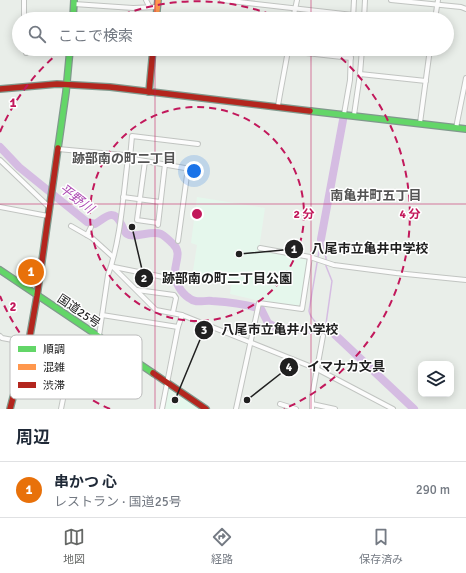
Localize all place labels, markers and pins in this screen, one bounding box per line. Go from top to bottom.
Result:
centre of rings [190,207,204,221]
callout: 八尾市立亀井中学校 [284,236,437,261]
pin: 1 [18,257,44,287]
callout: 跡部南の町二丁目公園 [134,266,300,291]
callout: 八尾市立亀井小学校 [194,317,347,342]
callout: イマナカ文具 [279,354,393,379]

